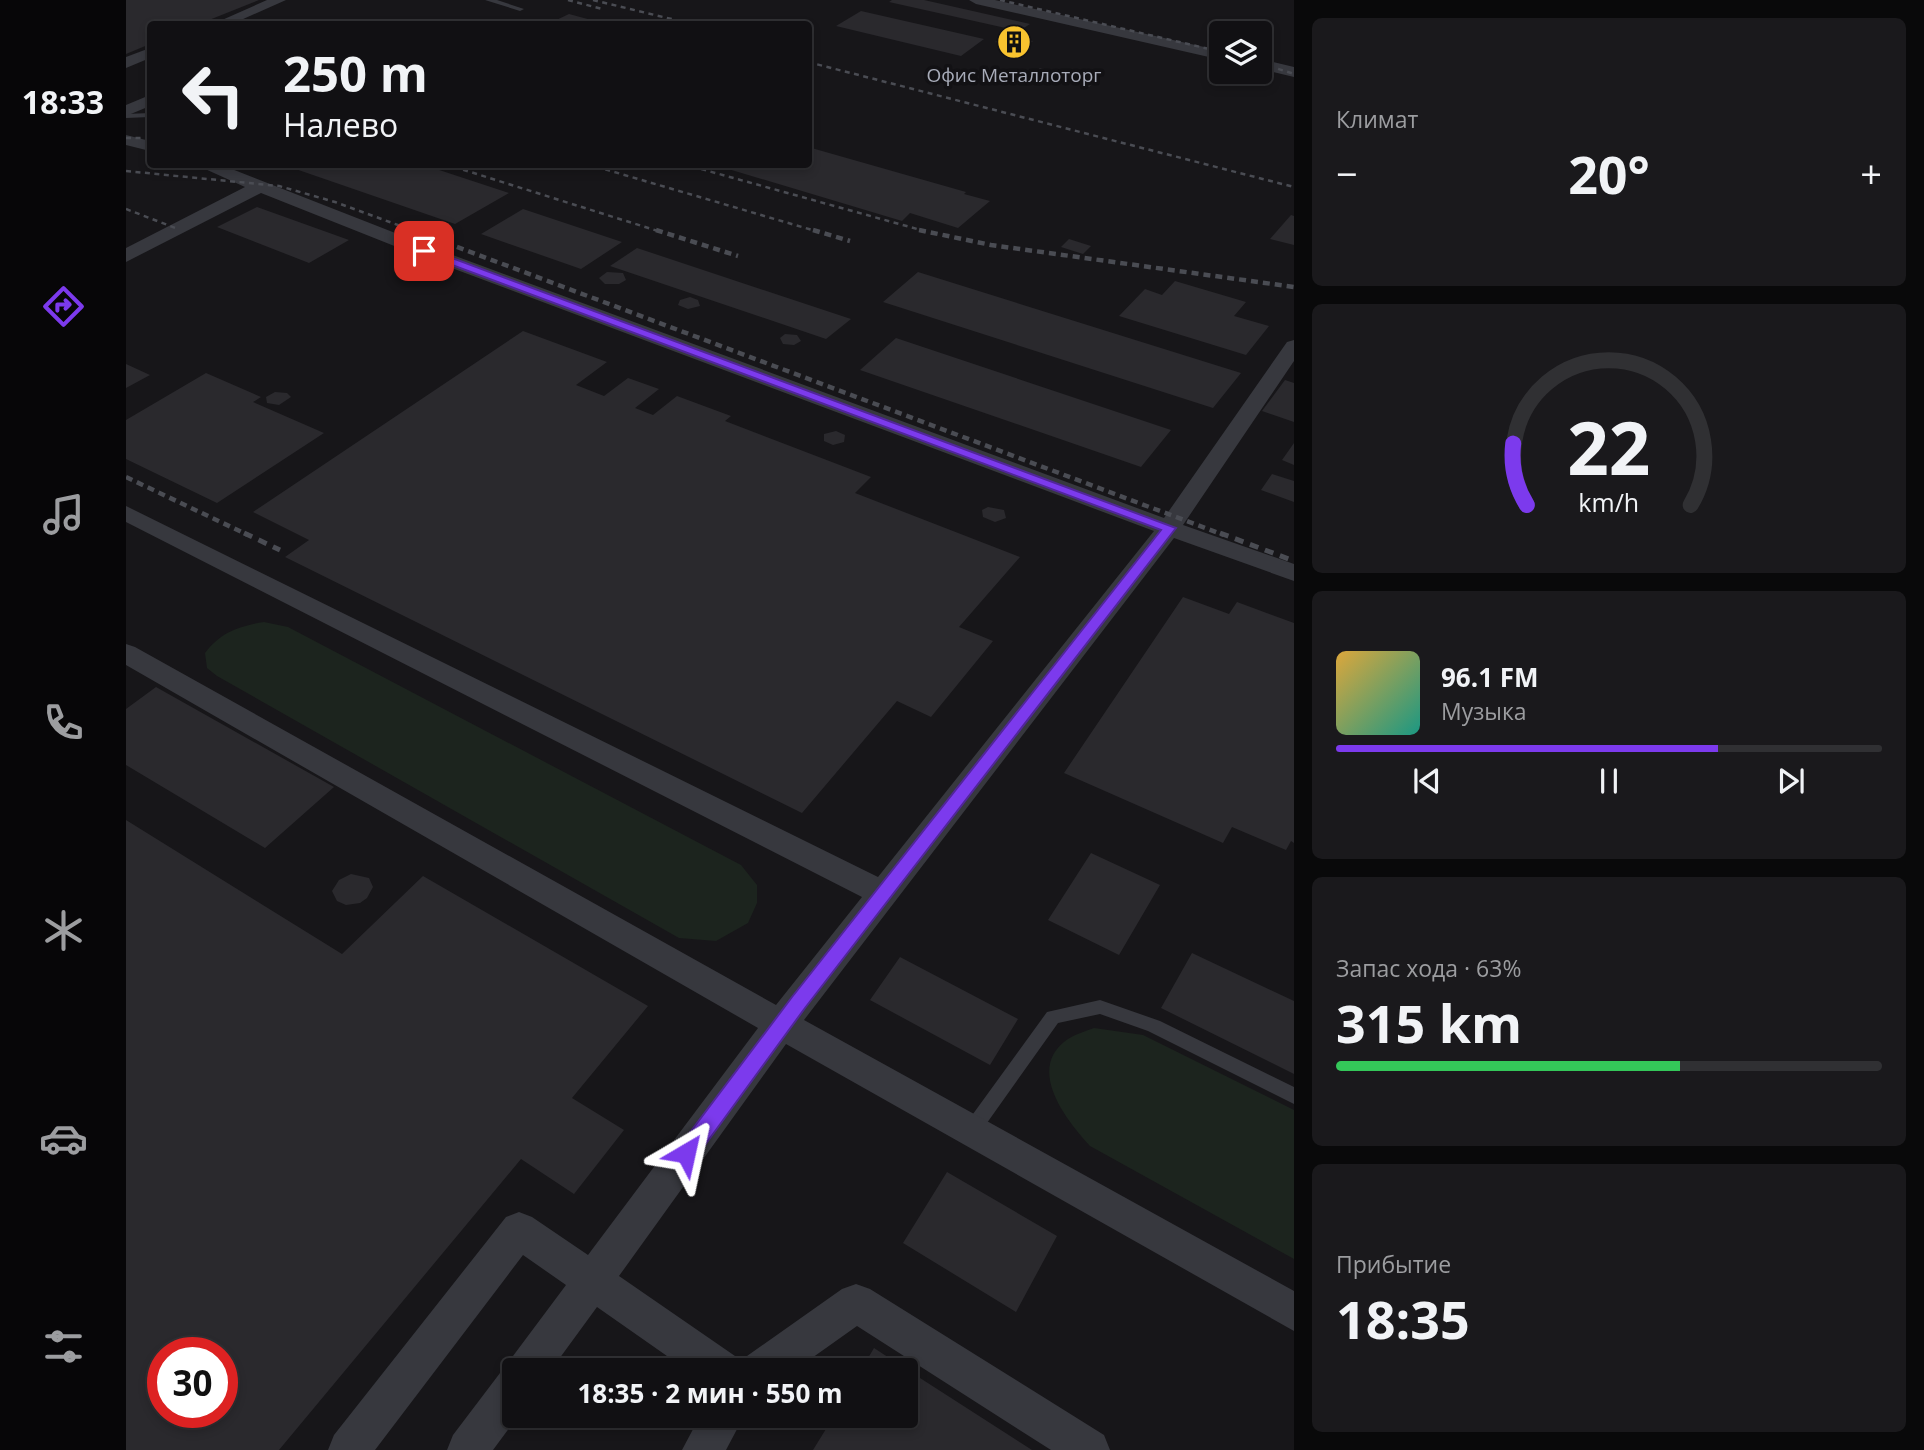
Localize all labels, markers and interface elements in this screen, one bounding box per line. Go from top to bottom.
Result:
map controls [1209,21,1272,84]
button: layers [1209,21,1272,84]
building icon: Офис Металлоторг [995,23,1033,61]
text: 250 m [283,40,428,106]
icon: left [168,49,259,140]
place label: Офис Металлоторг [926,62,1102,88]
text: 18:33 [22,80,104,123]
text: Налево [283,103,398,146]
text: Климат [1336,103,1418,135]
text: 20° [1568,138,1650,209]
text: − [1336,147,1358,199]
text: + [1860,147,1882,199]
pin [394,221,454,281]
icon: arrive [405,232,443,270]
icon: directions [39,282,88,331]
text: 22 [1567,397,1651,496]
text: km/h [1579,484,1639,518]
icon: music [39,490,88,539]
text: 96.1 FM [1441,659,1539,695]
text: Музыка [1441,695,1527,727]
icon: phone [39,698,88,747]
icon: previous [1408,762,1446,800]
icon: pause [1590,762,1628,800]
icon: next [1772,762,1810,800]
icon: climate [39,906,88,955]
text: Запас хода · 63% [1336,952,1521,984]
text: 315 km [1336,987,1522,1058]
icon: car [39,1114,88,1163]
position arrow [649,1116,723,1190]
text: Прибытие [1336,1248,1451,1280]
text: 18:35 [1336,1283,1470,1354]
icon: filters [39,1322,88,1371]
speed limit sign: 30 [147,1337,238,1428]
text: 18:35 · 2 мин · 550 m [577,1375,843,1411]

